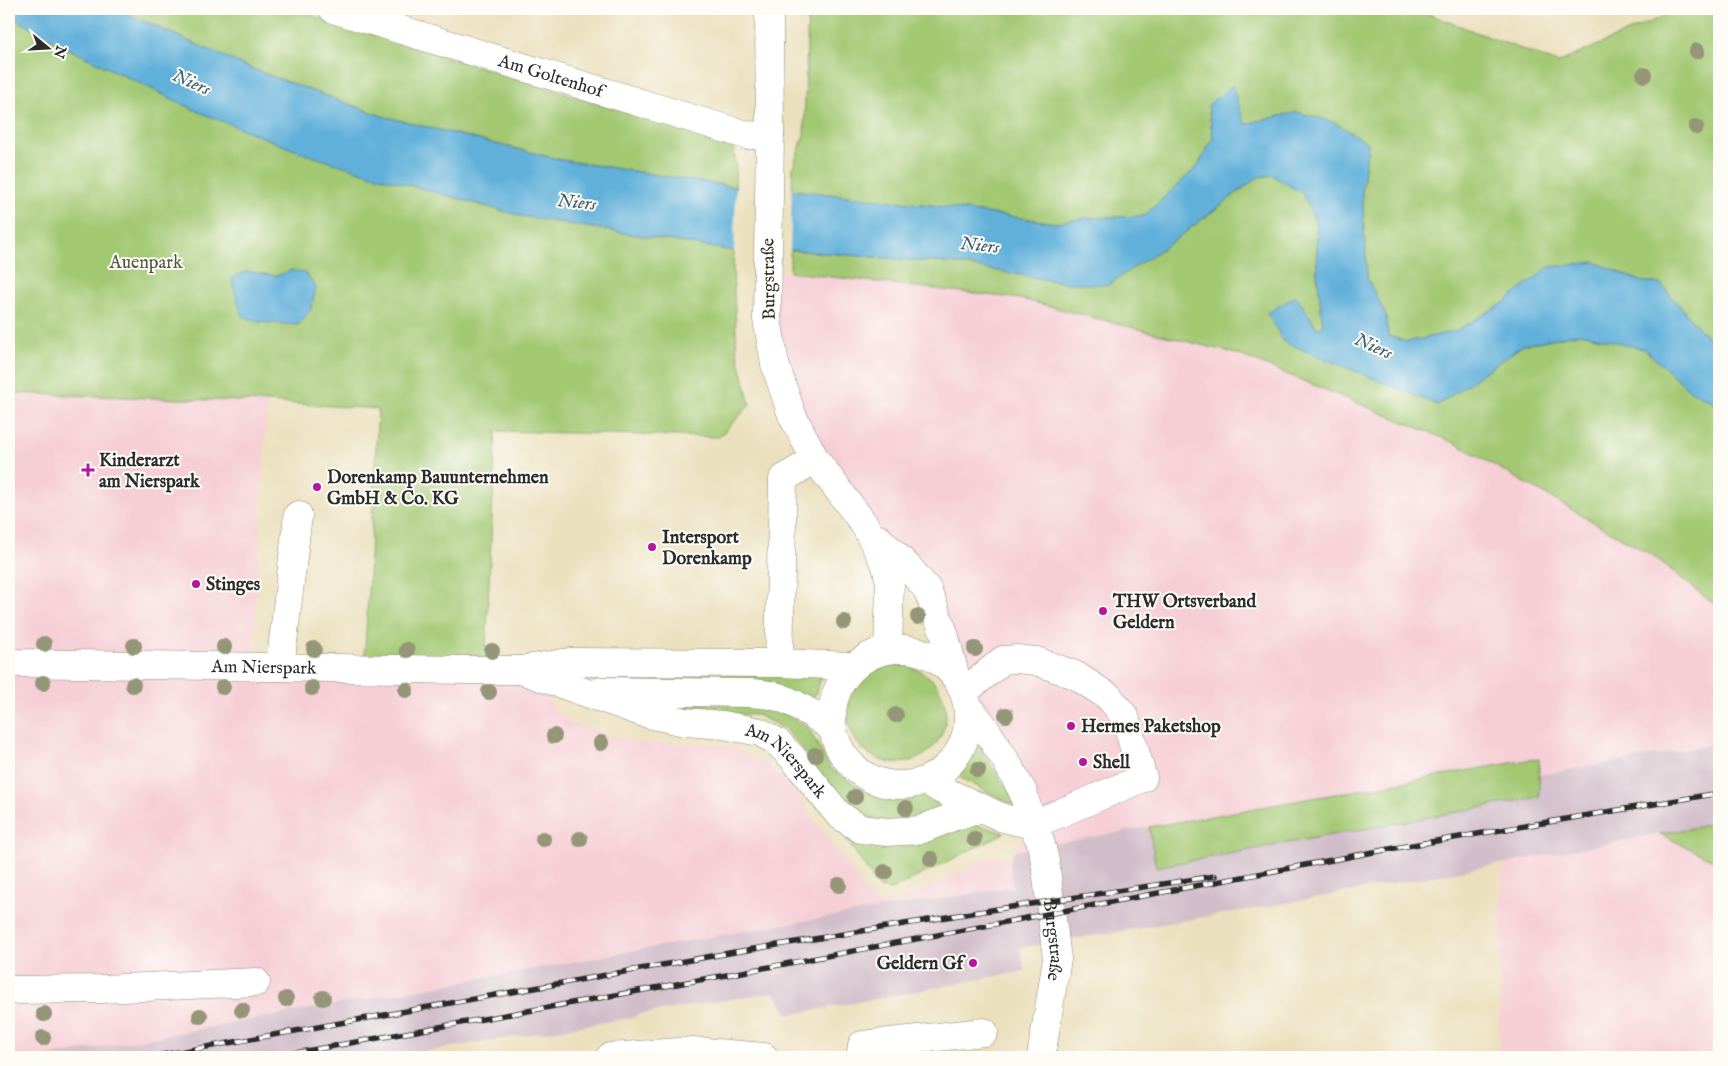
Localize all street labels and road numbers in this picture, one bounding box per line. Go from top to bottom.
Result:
street label: Am Goltenhof [494,50,609,105]
street label: Burgstraße [757,238,782,320]
street label: Am Nierspark [210,656,317,681]
street label: Am Nierspark [742,719,831,804]
street label: Burgstraße [1037,898,1067,983]

